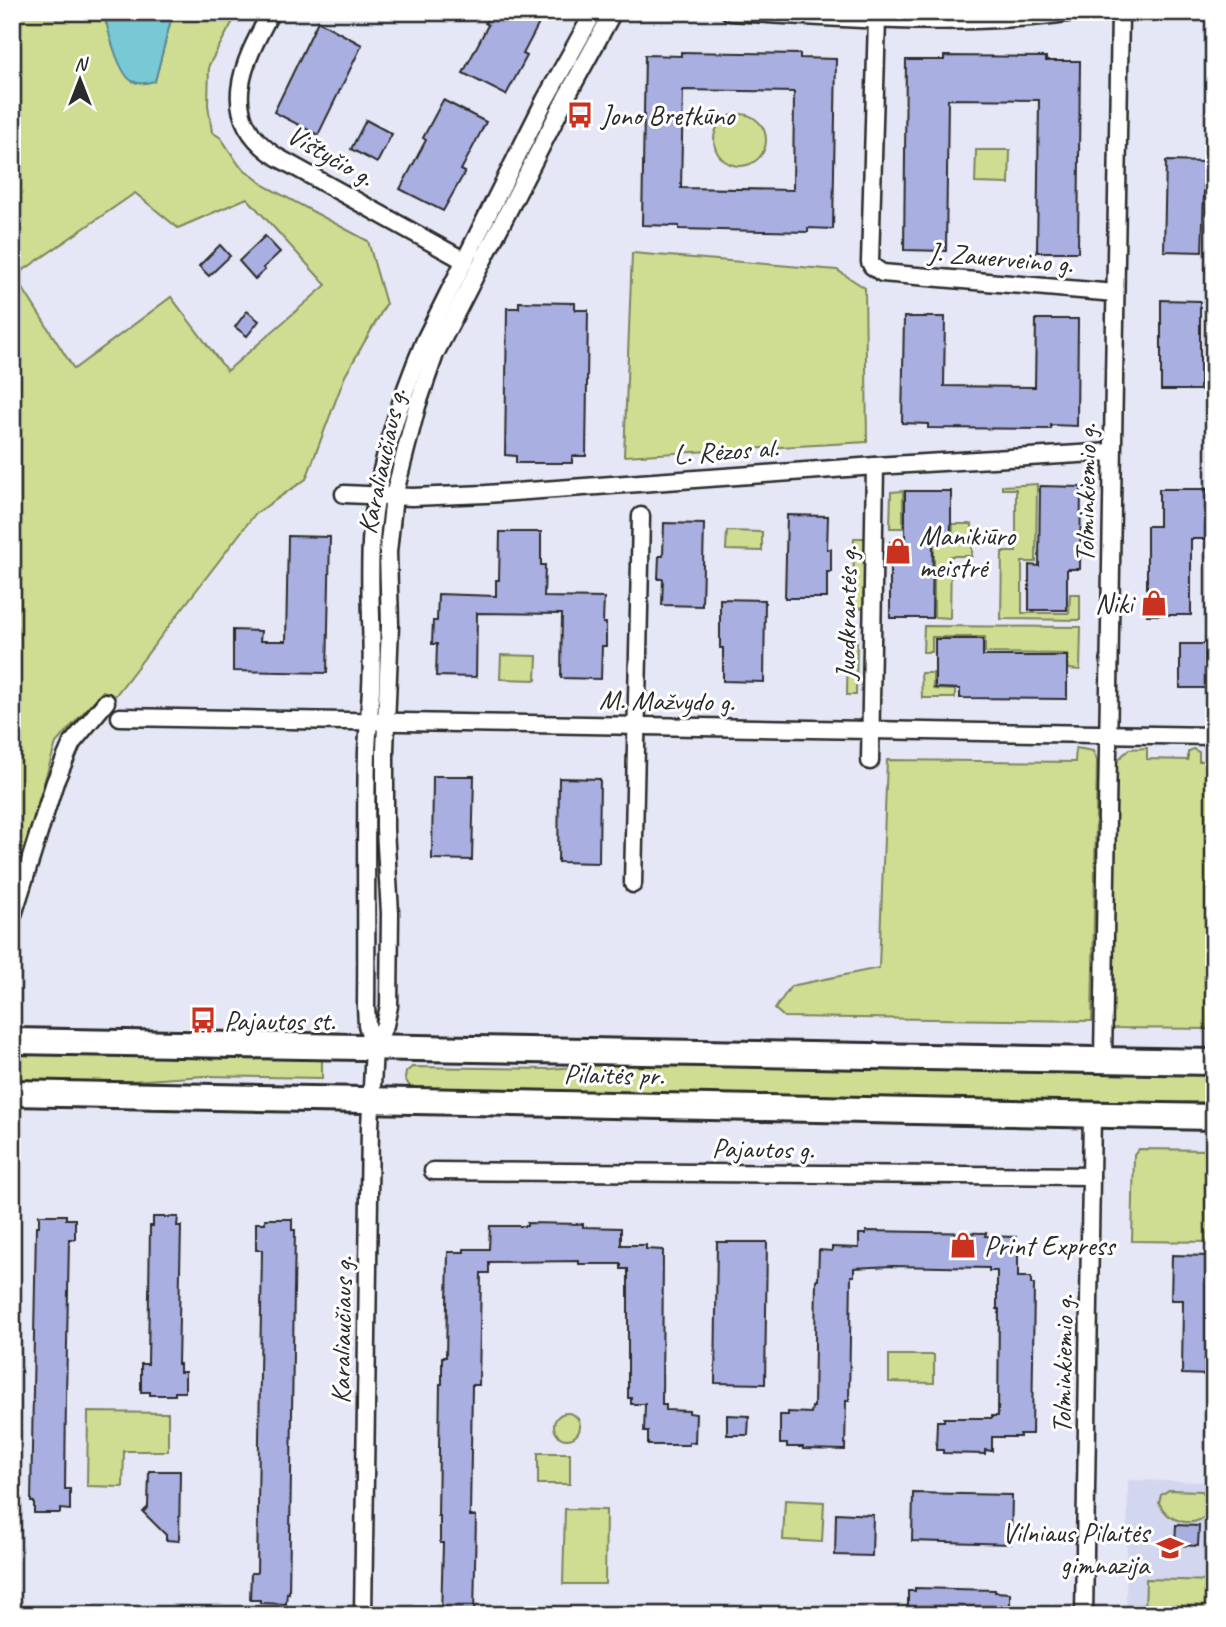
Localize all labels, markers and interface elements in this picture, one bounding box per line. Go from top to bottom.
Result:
north arrow [46,46,116,116]
text: N [74,52,89,76]
place label: Jono Bretkūno [599,98,736,133]
bus stop icon: Jono Bretkūno [565,100,595,130]
street label: Vištyčio g. [281,117,381,194]
street label: J. Zauerveino g. [925,234,1075,281]
street label: Karaliaučiaus g. [349,385,414,537]
street label: Tolminkiemio g. [1067,423,1104,563]
street label: L. Rėzos al. [672,429,780,472]
place label: Manikiūro meistrė [919,518,1017,585]
shop icon: Manikiūro meistrė [883,536,913,566]
street label: Juodkrantės g. [828,545,865,682]
place label: Niki [1095,586,1137,621]
shop icon: Niki [1139,588,1169,618]
street label: M. Mažvydo g. [599,682,736,719]
place label: Pajautos st. [224,1003,336,1038]
bus stop icon: Pajautos st. [188,1005,218,1035]
street label: Pilaitės pr. [563,1056,665,1093]
street label: Pajautos g. [712,1130,815,1167]
place label: Print Express [984,1228,1117,1263]
shop icon: Print Express [948,1230,978,1260]
street label: Karaliaučiaus g. [323,1256,360,1404]
street label: Tolminkiemio g. [1044,1294,1081,1434]
place label: Vilniaus Pilaitės gimnazija [1002,1515,1151,1582]
school or university icon: Vilniaus Pilaitės gimnazija [1155,1533,1185,1563]

